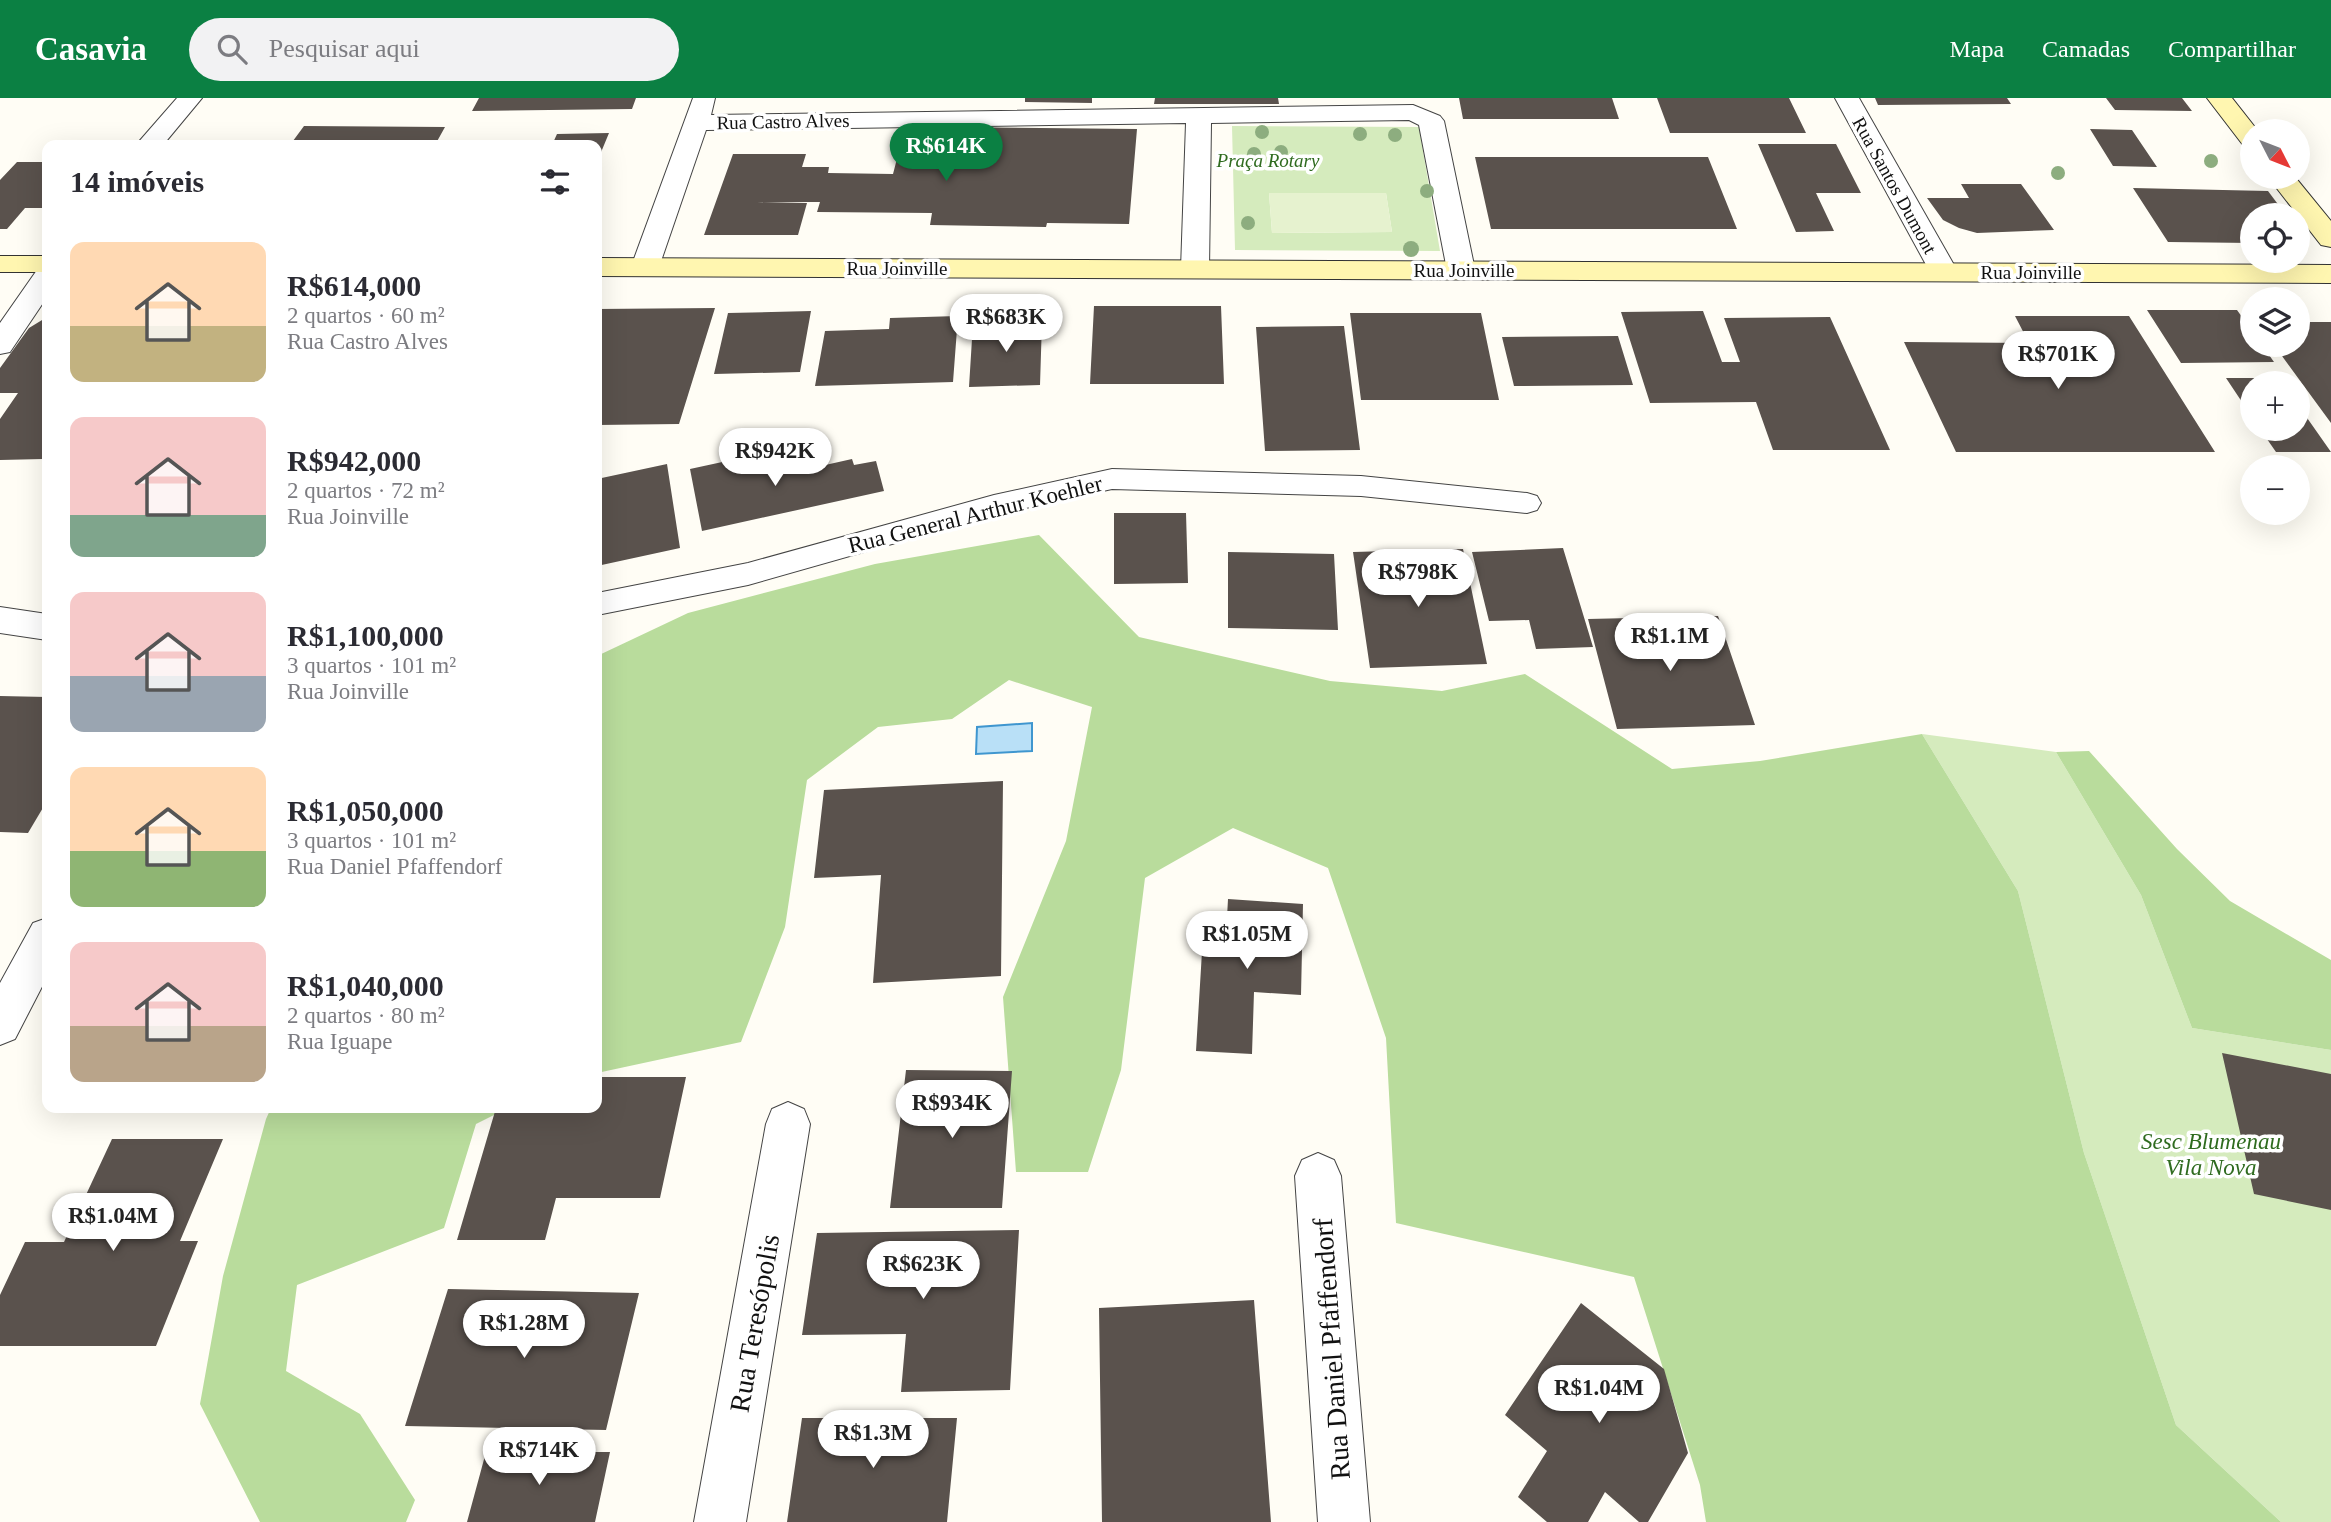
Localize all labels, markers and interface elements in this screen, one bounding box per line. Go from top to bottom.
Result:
search box [189,18,679,81]
icon: search [213,30,251,68]
text: Casavia [35,31,147,67]
text: Pesquisar aqui [269,34,420,63]
text: Mapa [1949,36,2004,62]
text: Camadas [2042,36,2130,62]
text: Compartilhar [2168,36,2296,62]
street label: Rua Castro Alves [716,110,850,133]
street label: Rua Santos Dumont [1848,113,1941,258]
north arrow [2240,119,2310,189]
map controls [2240,119,2310,525]
pin: R$614K [889,123,1003,183]
text: R$614K [906,133,986,158]
park label: Praça Rotary [1216,150,1320,171]
icon: filters [536,163,574,201]
text: 14 imóveis [70,165,204,198]
button: locate [2240,203,2310,273]
street label: Rua Joinville [847,258,947,279]
street label: Rua Joinville [1414,260,1514,281]
street label: Rua Joinville [1981,262,2081,283]
text: R$614,000 [287,269,421,302]
icon: home [126,270,210,354]
button: layers [2240,287,2310,357]
pin: R$683K [949,294,1063,354]
text: 2 quartos · 60 m² [287,303,445,328]
text: R$683K [966,304,1046,329]
text: Rua Castro Alves [287,329,448,354]
pin: R$701K [2001,331,2115,391]
text: R$701K [2018,341,2098,366]
button: + [2240,371,2310,441]
pin: R$942K [718,428,832,488]
text: R$942K [735,438,815,463]
text: R$942,000 [287,444,421,477]
icon: home [126,445,210,529]
button: − [2240,455,2310,525]
street label: Rua General Arthur Koehler [845,471,1105,558]
text: 2 quartos · 72 m² [287,478,445,503]
text: Rua Joinville [287,504,409,529]
pin: R$798K [1361,550,1475,609]
text: R$798K [1378,559,1458,584]
pin: R$1.1M [1613,614,1727,673]
text: R$1,100,000 [287,619,444,652]
icon: home [126,620,210,704]
text: R$1.1M [1631,623,1709,648]
text: 3 quartos · 101 m² [287,653,456,678]
text: Rua Joinville [287,679,409,704]
text: R$1,050,000 [287,794,444,827]
icon: home [126,795,210,879]
text: 3 quartos · 101 m² [287,828,456,853]
text: Rua Daniel Pfaffendorf [287,854,502,879]
pin: R$1.05M [1182,912,1312,971]
text: R$1.05M [1202,921,1292,946]
text: R$1,040,000 [287,969,444,1002]
icon: home [126,970,210,1054]
text: 2 quartos · 80 m² [287,1003,445,1028]
text: Rua Iguape [287,1029,392,1054]
pin: R$934K [895,1080,1009,1140]
text: R$934K [912,1090,992,1115]
park label: Sesc Blumenau Vila Nova [2141,1129,2281,1180]
pin: R$1.04M [48,1194,178,1253]
text: R$1.04M [68,1203,158,1228]
street label: Rua Daniel Pfaffendorf [1307,1216,1356,1481]
street label: Rua Teresópolis [724,1232,785,1415]
pin: R$623K [866,1242,980,1301]
text: R$623K [883,1251,963,1276]
pin: R$1.28M [459,1300,589,1360]
text: R$1.28M [479,1310,569,1335]
pin: R$1.04M [1534,1366,1664,1425]
text: R$1.04M [1554,1375,1644,1400]
pin: R$1.3M [816,1410,930,1470]
text: R$1.3M [834,1420,912,1445]
pin: R$714K [482,1428,596,1487]
text: R$714K [499,1437,579,1462]

